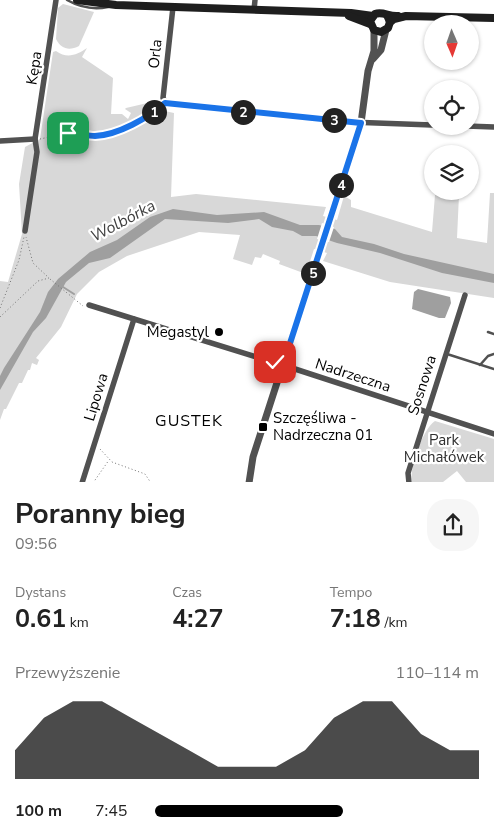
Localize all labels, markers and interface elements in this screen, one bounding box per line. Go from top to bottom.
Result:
north arrow [424,15,479,70]
map controls [424,15,479,200]
street label: Orla [144,38,166,70]
street label: Kępa [21,50,47,86]
button: locate [424,80,479,135]
pin: 1 [142,100,166,124]
pin: 2 [230,100,256,124]
text: 1 [150,103,159,122]
text: 2 [239,103,248,122]
pin: 3 [322,108,346,132]
text: 3 [330,111,339,130]
pin [47,112,89,154]
icon: arrive [54,119,82,147]
button: layers [424,145,479,200]
pin: 4 [328,172,354,198]
text: 4 [337,176,346,195]
water label: Wolbórka [87,195,159,247]
pin: 5 [300,260,326,286]
text: 5 [309,264,318,283]
place label: Megastyl [147,322,210,342]
marker: Megastyl [213,326,225,338]
pin [254,341,296,383]
icon: check [261,348,289,376]
street label: Sosnowa [403,352,441,418]
street label: Nadrzeczna [313,353,393,397]
street label: Lipowa [79,371,113,423]
place label: Szczęśliwa - Nadrzeczna 01 [273,408,373,445]
district label: GUSTEK [155,410,223,432]
marker: Szczęśliwa - Nadrzeczna 01 [257,421,269,433]
park label: Park Michałówek [404,430,485,467]
text: Poranny bieg [15,495,186,533]
button: share [427,499,479,551]
text: 09:56 [15,533,57,555]
text: Dystans [15,583,66,602]
text: Czas [172,583,202,602]
text: Tempo [330,583,372,602]
text: 0.61 [15,602,66,636]
text: 4:27 [172,602,224,636]
text: 7:18 [330,602,381,636]
text: km [66,613,89,632]
text: /km [381,613,407,632]
text: Przewyższenie [15,662,120,684]
text: 110–114 m [396,662,479,684]
text: 100 m [15,800,62,822]
text: 7:45 [95,800,127,822]

